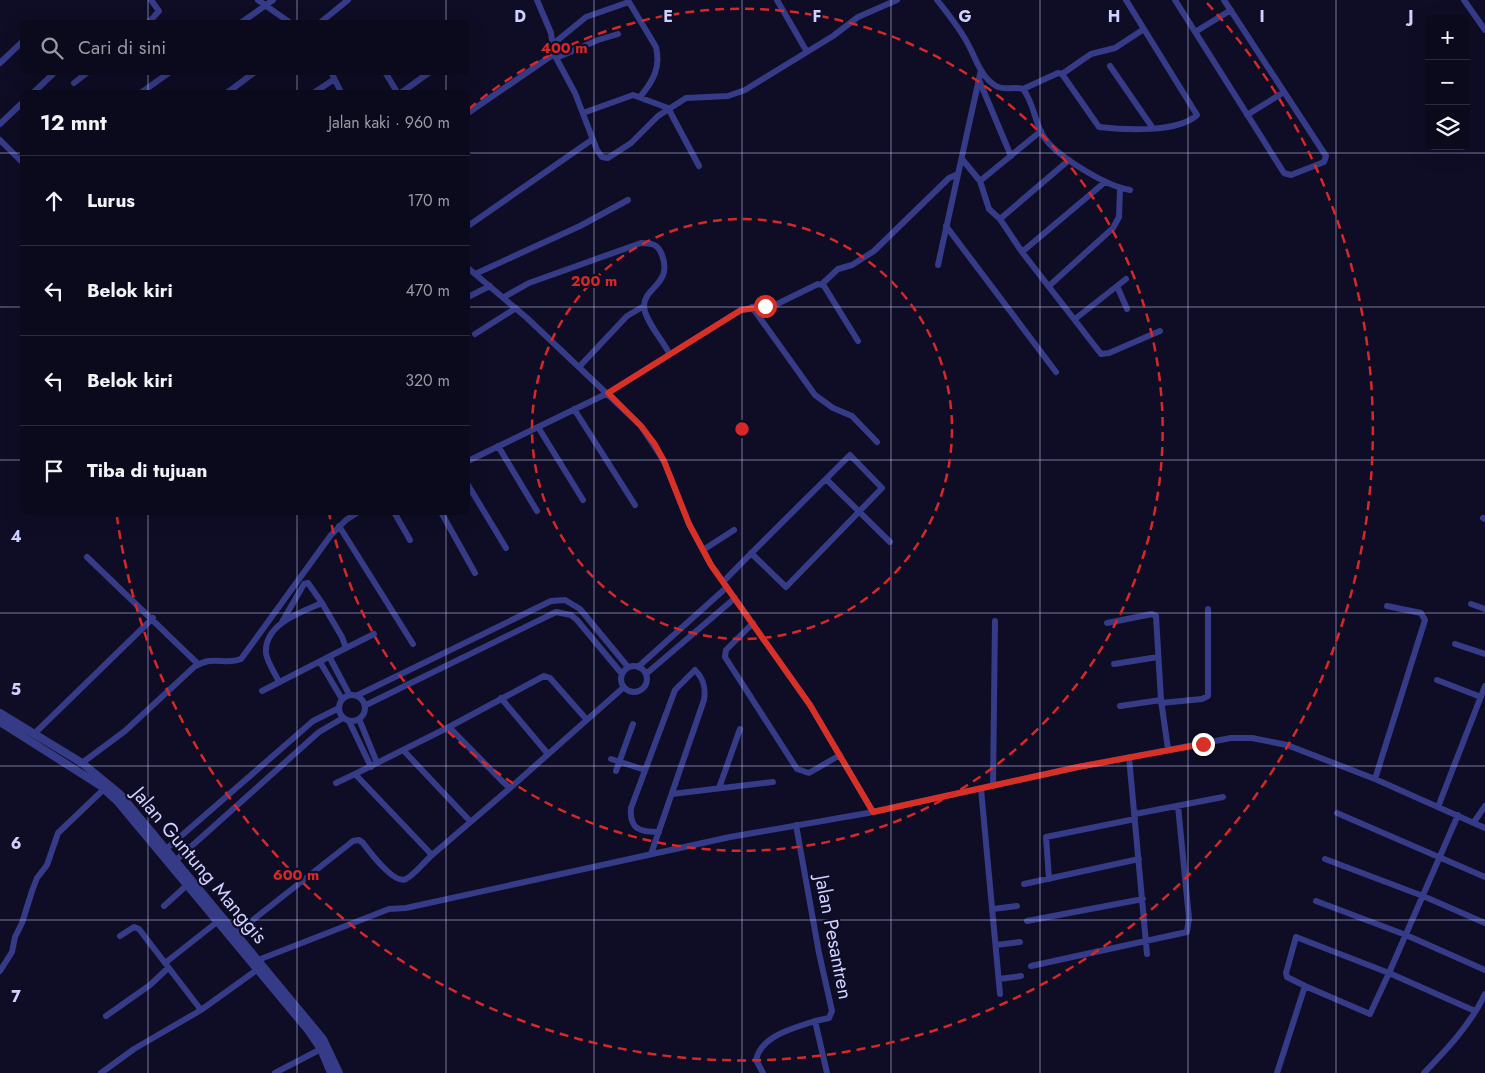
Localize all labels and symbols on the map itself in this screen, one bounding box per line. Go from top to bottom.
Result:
text: D [514,5,526,28]
text: E [663,5,673,28]
text: F [813,5,821,28]
text: G [958,5,972,28]
text: H [1108,5,1120,28]
text: I [1259,5,1265,28]
text: J [1405,5,1414,28]
text: 400 m [540,37,588,59]
text: 200 m [571,270,617,292]
route start [754,295,777,318]
centre of rings [733,420,751,438]
text: 4 [10,525,22,548]
text: 5 [11,678,21,701]
route end [1192,733,1215,756]
street label: Jalan Guntung Manggis [123,778,274,950]
text: 6 [11,832,21,855]
text: 600 m [273,864,319,886]
street label: Jalan Pesantren [807,869,860,1002]
text: 7 [11,985,21,1008]

